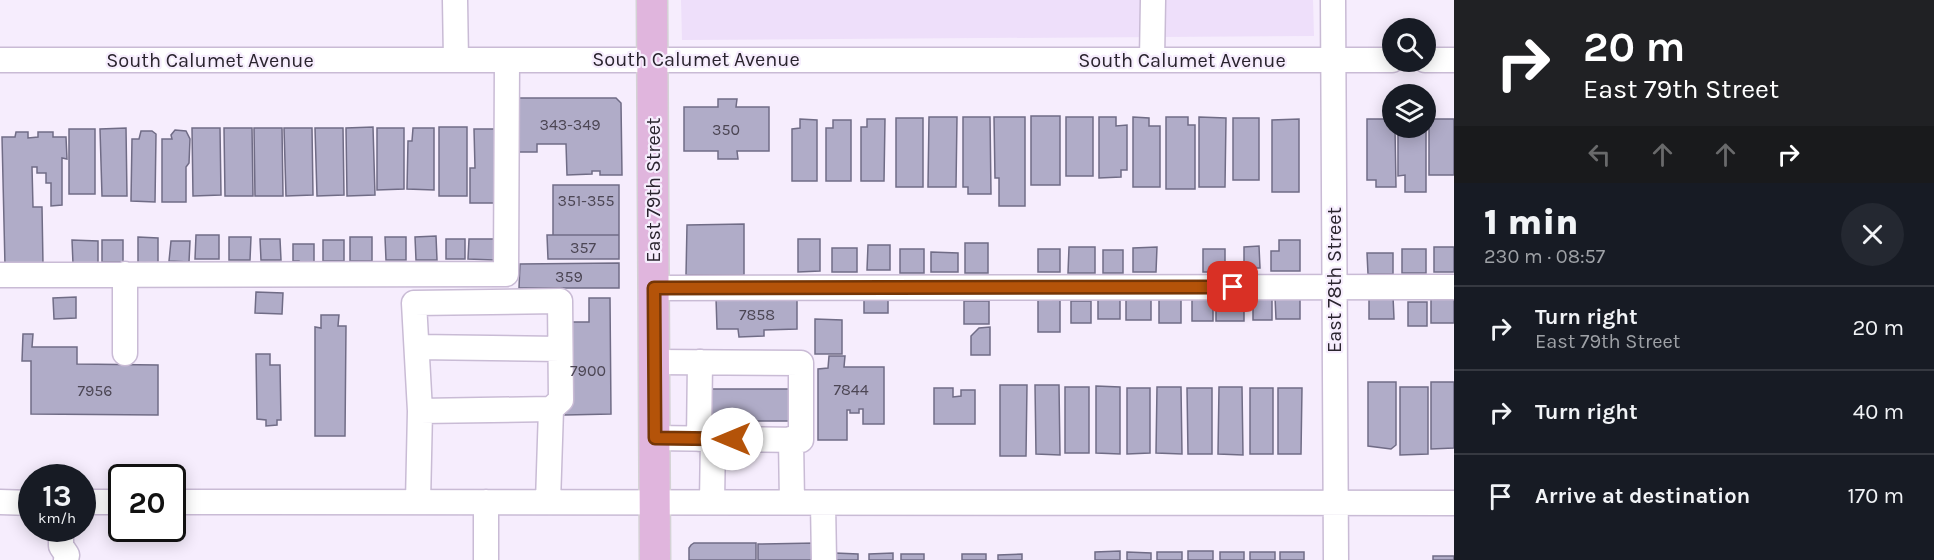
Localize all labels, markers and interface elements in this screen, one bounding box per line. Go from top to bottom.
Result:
map controls [1382,18,1436,138]
button: search [1382,18,1436,72]
text: 20 m [1583,22,1685,72]
icon: right [1484,24,1562,102]
street label: South Calumet Avenue [592,48,800,71]
street label: South Calumet Avenue [106,49,314,72]
street label: South Calumet Avenue [1078,49,1286,72]
text: East 79th Street [1583,73,1779,105]
button: layers [1382,84,1436,138]
house number: 343-349 [539,115,601,134]
street label: East 79th Street [642,117,665,263]
house number: 350 [712,120,740,139]
icon: left [1583,138,1616,171]
icon: ahead [1646,138,1679,171]
icon: ahead [1709,138,1742,171]
icon: right [1772,138,1805,171]
house number: 351-355 [558,191,614,210]
text: 1 min [1484,201,1578,243]
button: close [1841,203,1904,266]
street label: East 78th Street [1323,207,1346,353]
house number: 357 [570,238,596,257]
text: 230 m · 08:57 [1484,245,1605,268]
pin [1207,261,1258,312]
house number: 359 [555,267,583,286]
icon: arrive [1216,270,1249,303]
text: Turn right [1535,304,1638,330]
house number: 7858 [739,305,775,324]
icon: right [1484,312,1517,345]
text: 20 m [1852,315,1904,341]
text: East 79th Street [1535,330,1680,353]
house number: 7900 [570,361,606,380]
house number: 7844 [833,380,869,399]
house number: 7956 [78,381,112,400]
icon: right [1484,396,1517,429]
text: Turn right [1535,399,1638,425]
text: 40 m [1853,399,1904,425]
position arrow [700,407,764,471]
speed limit sign: 20 [108,464,186,542]
text: 13 [42,478,72,514]
icon: arrive [1484,480,1517,513]
text: Arrive at destination [1535,483,1750,509]
text: 170 m [1848,483,1904,509]
text: km/h [38,509,76,527]

